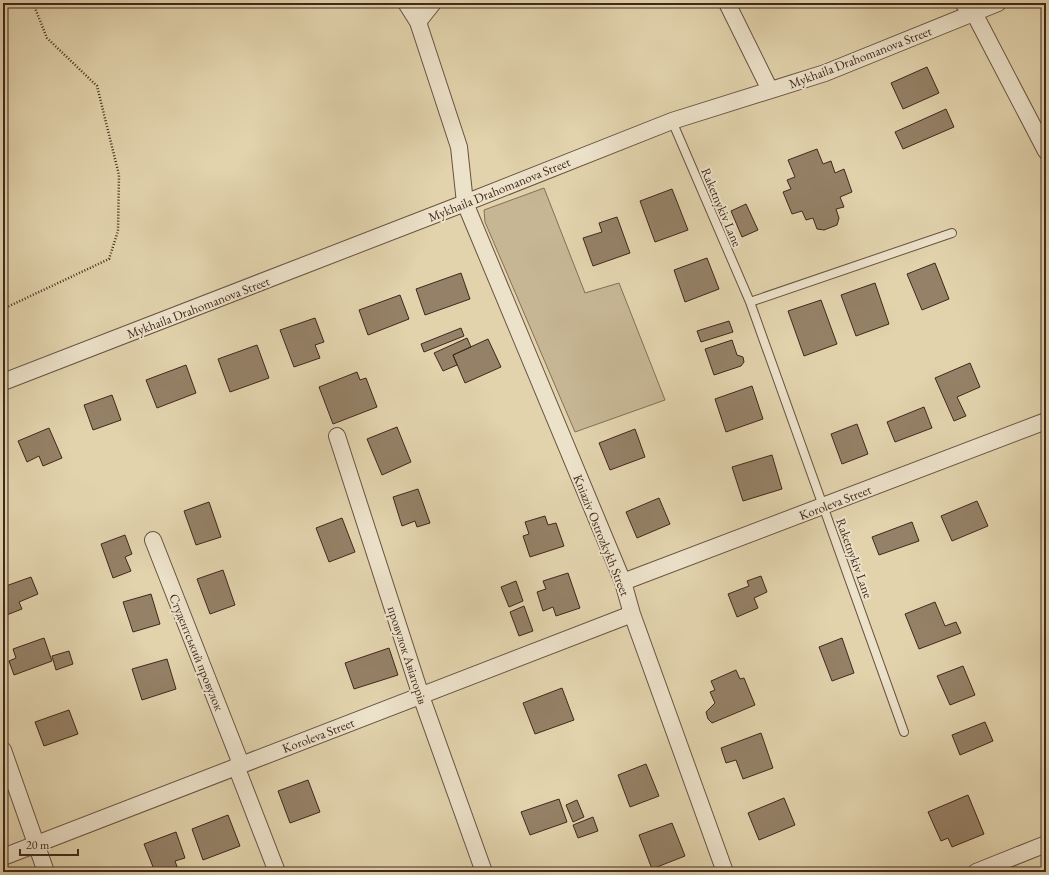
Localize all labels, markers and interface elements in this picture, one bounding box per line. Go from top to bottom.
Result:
street label: Mykhaila Drahomanova Street [786,22,934,93]
street label: Mykhaila Drahomanova Street [426,153,573,226]
street label: Raketnykiv Lane [697,165,746,249]
street label: Mykhaila Drahomanova Street [124,272,272,343]
street label: Kniaziv Ostrozkykh Street [569,472,634,598]
street label: Koroleva Street [797,481,874,524]
street label: Raketnykiv Lane [832,516,877,601]
street label: Студентський провулок [165,591,228,714]
street label: провулок Авіаторів [384,604,432,707]
street label: Koroleva Street [280,714,357,757]
scale bar [20,831,78,857]
text: 20 m [26,837,50,853]

